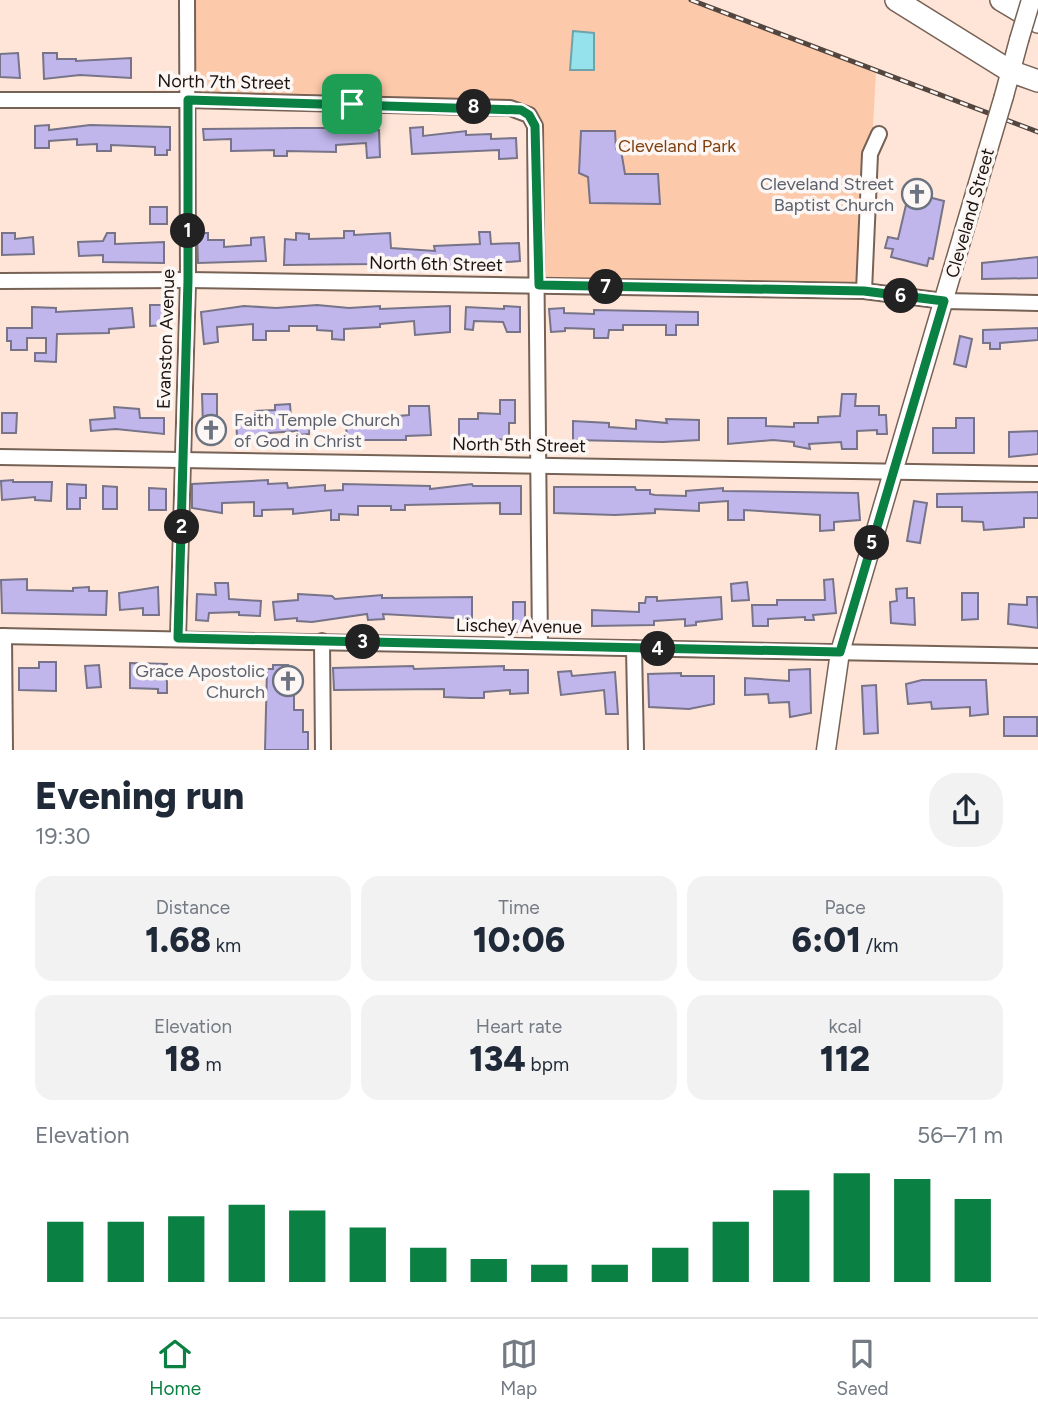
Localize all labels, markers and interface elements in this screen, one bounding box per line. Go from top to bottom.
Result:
street label: North 7th Street [157,70,291,94]
pin [322,74,382,134]
icon: arrive [333,85,371,123]
pin: 8 [456,90,491,124]
text: 8 [468,95,479,118]
park label: Cleveland Park [618,135,736,157]
street label: Cleveland Street [941,145,999,280]
place label: Cleveland Street Baptist Church [760,173,894,216]
church icon: Cleveland Street Baptist Church [900,177,934,211]
pin: 1 [170,214,206,248]
text: 1 [183,219,192,242]
street label: North 6th Street [369,252,503,276]
street label: Evanston Avenue [153,269,179,409]
pin: 7 [588,270,624,304]
text: 7 [600,275,611,298]
pin: 6 [884,278,918,314]
text: 6 [895,284,906,307]
place label: Faith Temple Church of God in Christ [234,409,400,452]
church icon: Faith Temple Church of God in Christ [194,413,228,447]
street label: North 5th Street [452,433,586,457]
pin: 2 [164,510,200,544]
text: 2 [176,515,187,538]
pin: 5 [854,526,890,560]
text: 5 [866,531,877,554]
street label: Lischey Avenue [456,614,582,638]
pin: 3 [346,624,380,660]
text: 3 [357,630,368,653]
pin: 4 [640,632,676,666]
text: 4 [651,637,664,660]
place label: Grace Apostolic Church [135,660,265,703]
church icon: Grace Apostolic Church [271,664,305,698]
text: Evening run [35,773,244,819]
button: share [929,773,1003,847]
text: 19:30 [35,822,91,850]
text: Distance [156,896,230,919]
text: Time [498,896,540,919]
text: Pace [824,896,866,919]
text: 1.68 [145,919,211,961]
text: 10:06 [473,919,565,961]
text: 6:01 [791,919,861,961]
text: km [211,934,241,957]
text: /km [861,934,899,957]
text: Elevation [154,1015,232,1038]
text: Heart rate [476,1015,562,1038]
text: kcal [828,1015,862,1038]
text: 18 [164,1038,201,1080]
text: 134 [469,1038,526,1080]
text: 112 [820,1038,870,1080]
text: m [201,1053,222,1076]
text: bpm [526,1053,569,1076]
text: Elevation [35,1121,130,1149]
text: 56–71 m [917,1121,1003,1149]
tab: Home [149,1335,201,1400]
tab: Map [500,1335,538,1400]
tab: Saved [836,1335,889,1400]

